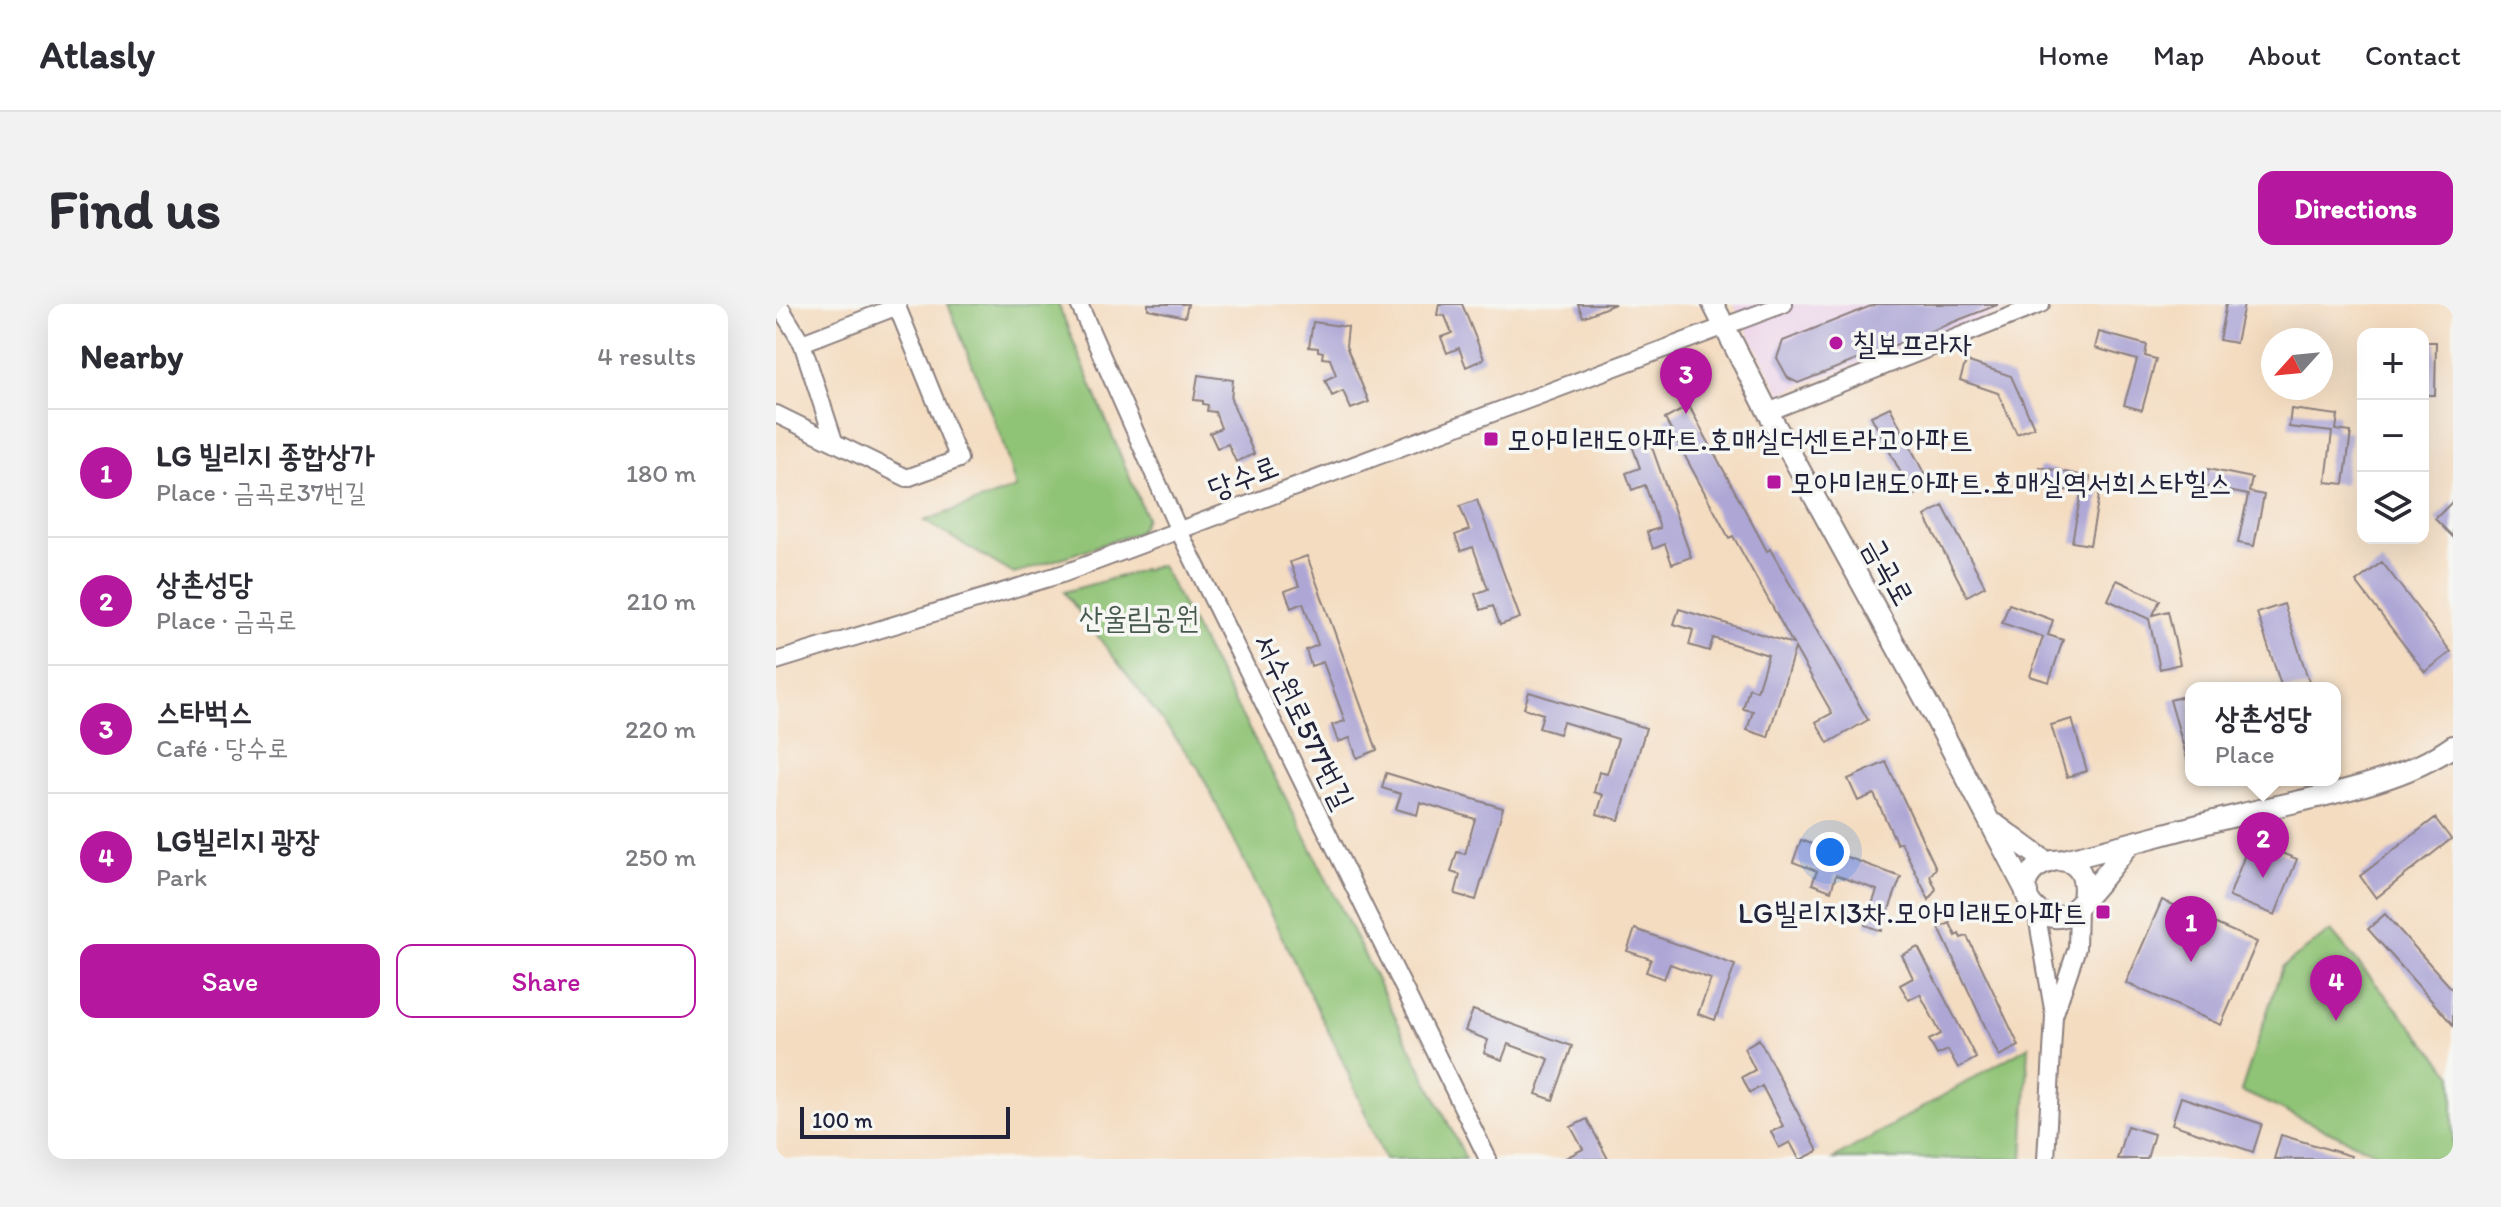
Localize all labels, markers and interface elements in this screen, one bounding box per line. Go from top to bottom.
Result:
text: Atlasly [40,32,155,78]
text: Home [2038,38,2109,72]
text: Map [2153,38,2204,72]
text: About [2248,38,2321,72]
text: Contact [2365,38,2461,72]
button: Directions [2258,171,2453,245]
text: Find us [48,175,221,242]
place label: 칠보프라자 [1852,325,1973,362]
north arrow [2261,328,2333,400]
map controls [2357,328,2429,544]
button: + [2357,328,2429,400]
marker: 칠보프라자 [1827,334,1845,352]
text: Nearby [80,336,183,377]
text: 4 results [597,340,696,372]
pin: 3 [1660,348,1712,414]
button: − [2357,400,2429,472]
place label: 모아미래도아파트.호매실더센트라고아파트 [1507,421,1973,458]
marker: 모아미래도아파트.호매실더센트라고아파트 [1482,430,1500,448]
text: LG 빌리지 종합상가 [156,437,374,474]
street label: 당수로 [1203,447,1283,507]
text: 1 [100,457,112,489]
text: 180 m [626,457,696,489]
place label: 모아미래도아파트.호매실역서희스타힐스 [1790,464,2232,501]
button: layers [2357,472,2429,544]
marker: 모아미래도아파트.호매실역서희스타힐스 [1765,473,1783,491]
text: Place · 금곡로37번길 [156,476,366,508]
street label: 금곡로 [1855,530,1923,612]
text: 상촌성당 [156,565,253,602]
text: 2 [99,585,113,617]
text: 210 m [627,585,696,617]
park label: 산울림공원 [1079,599,1199,636]
text: Place · 금곡로 [156,604,297,636]
street label: 서수원로577번길 [1246,627,1362,815]
popup [2185,682,2341,786]
text: 스타벅스 [156,693,253,730]
text: 상촌성당 [2215,699,2311,736]
text: 3 [99,713,113,745]
text: 220 m [625,713,696,745]
text: Café · 당수로 [156,732,288,764]
text: Place [2215,738,2275,770]
pin: 2 [2237,812,2289,878]
text: LG빌리지 광장 [156,822,319,859]
your location [1810,832,1850,872]
text: 4 [98,841,114,873]
text: 250 m [625,841,696,873]
text: Park [156,861,207,893]
place label: LG빌리지3차.모아미래도아파트 [1738,894,2087,931]
pin: 1 [2165,896,2217,962]
marker: LG빌리지3차.모아미래도아파트 [2094,903,2112,921]
button: Save [80,944,380,1018]
button: Share [396,944,696,1018]
pin: 4 [2310,955,2362,1021]
scale bar [800,1103,1010,1139]
text: 100 m [812,1107,873,1134]

